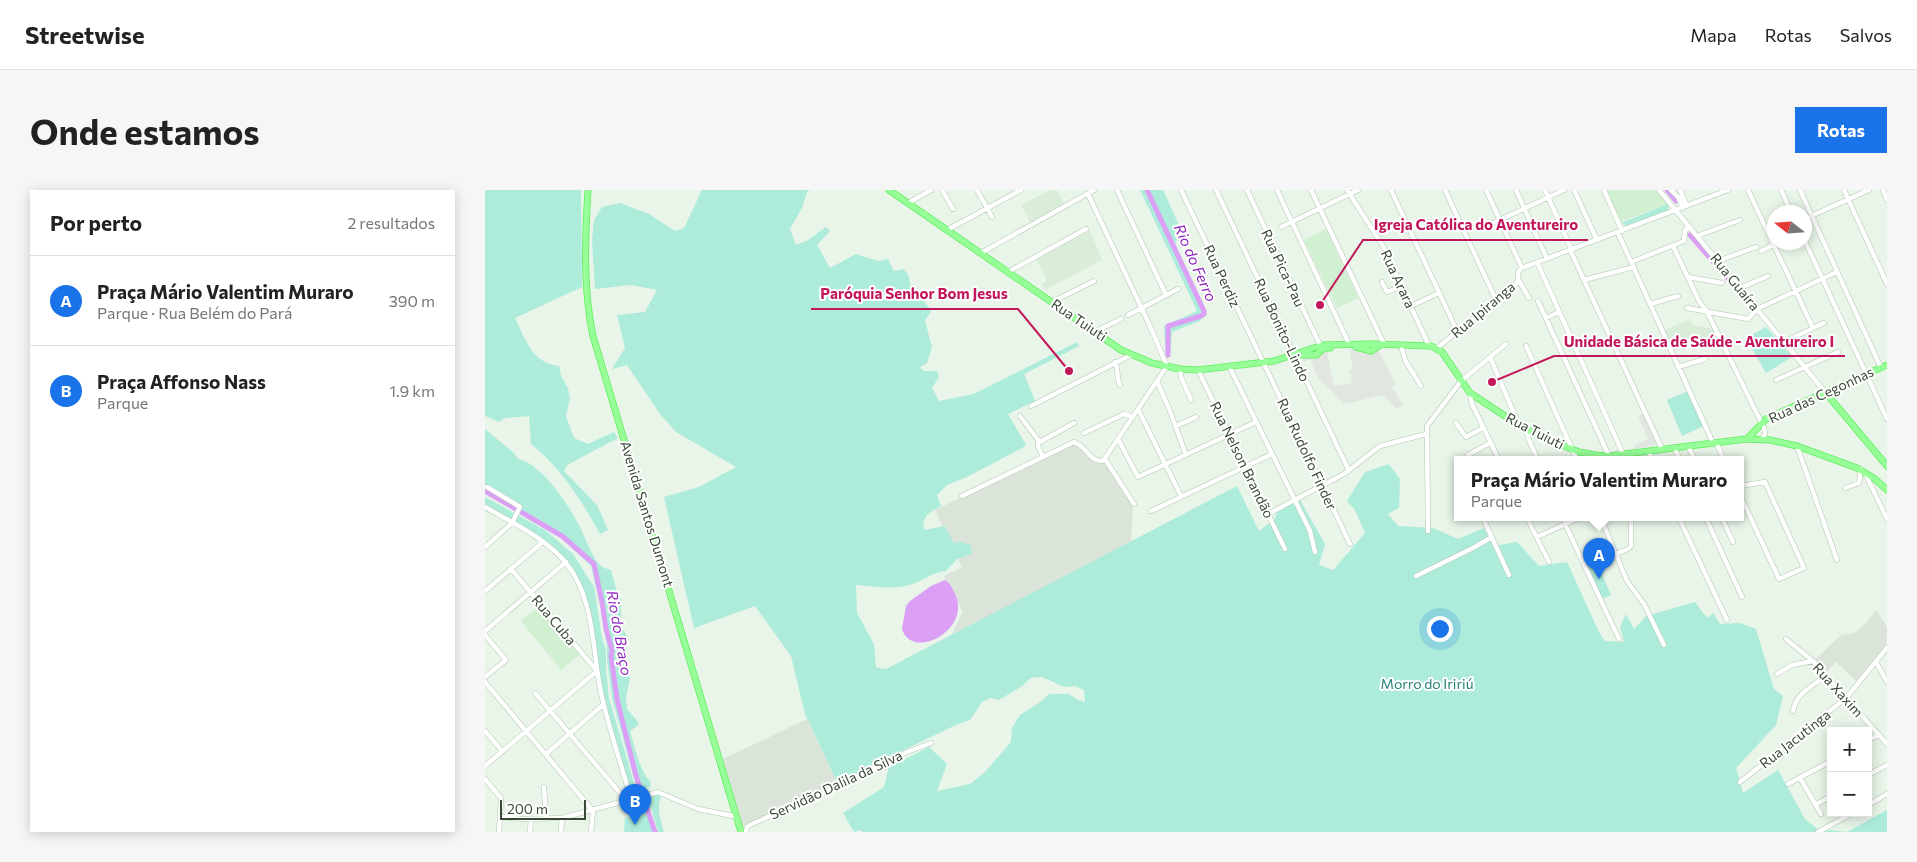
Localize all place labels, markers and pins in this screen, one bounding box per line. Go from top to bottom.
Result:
callout: Igreja Católica do Aventureiro [1363,210,1588,240]
callout: Paróquia Senhor Bom Jesus [811,279,1018,309]
callout: Unidade Básica de Saúde - Aventureiro I [1554,326,1845,356]
pin: A [1583,538,1615,579]
pin: B [619,784,651,825]

